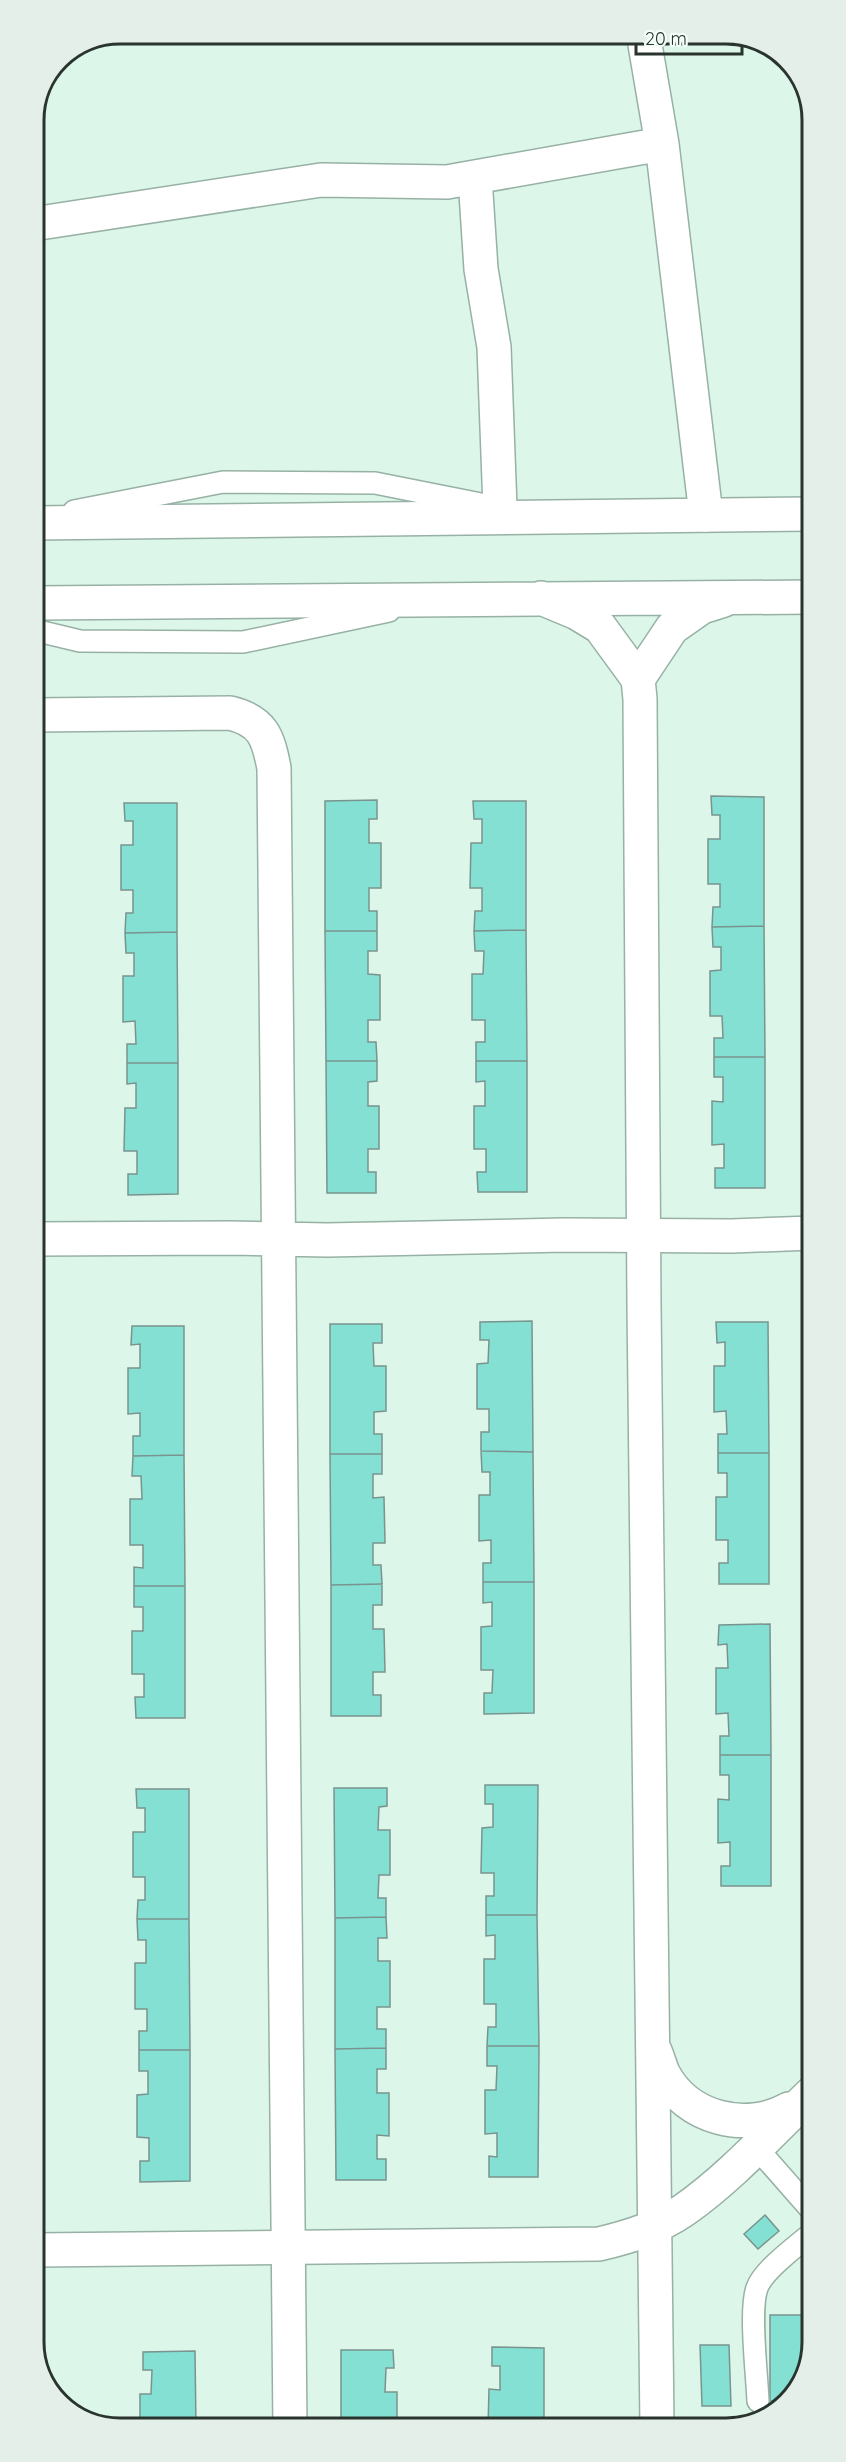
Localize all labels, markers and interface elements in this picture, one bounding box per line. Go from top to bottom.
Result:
scale bar [636,18,742,56]
text: 20 m [645,27,687,50]

